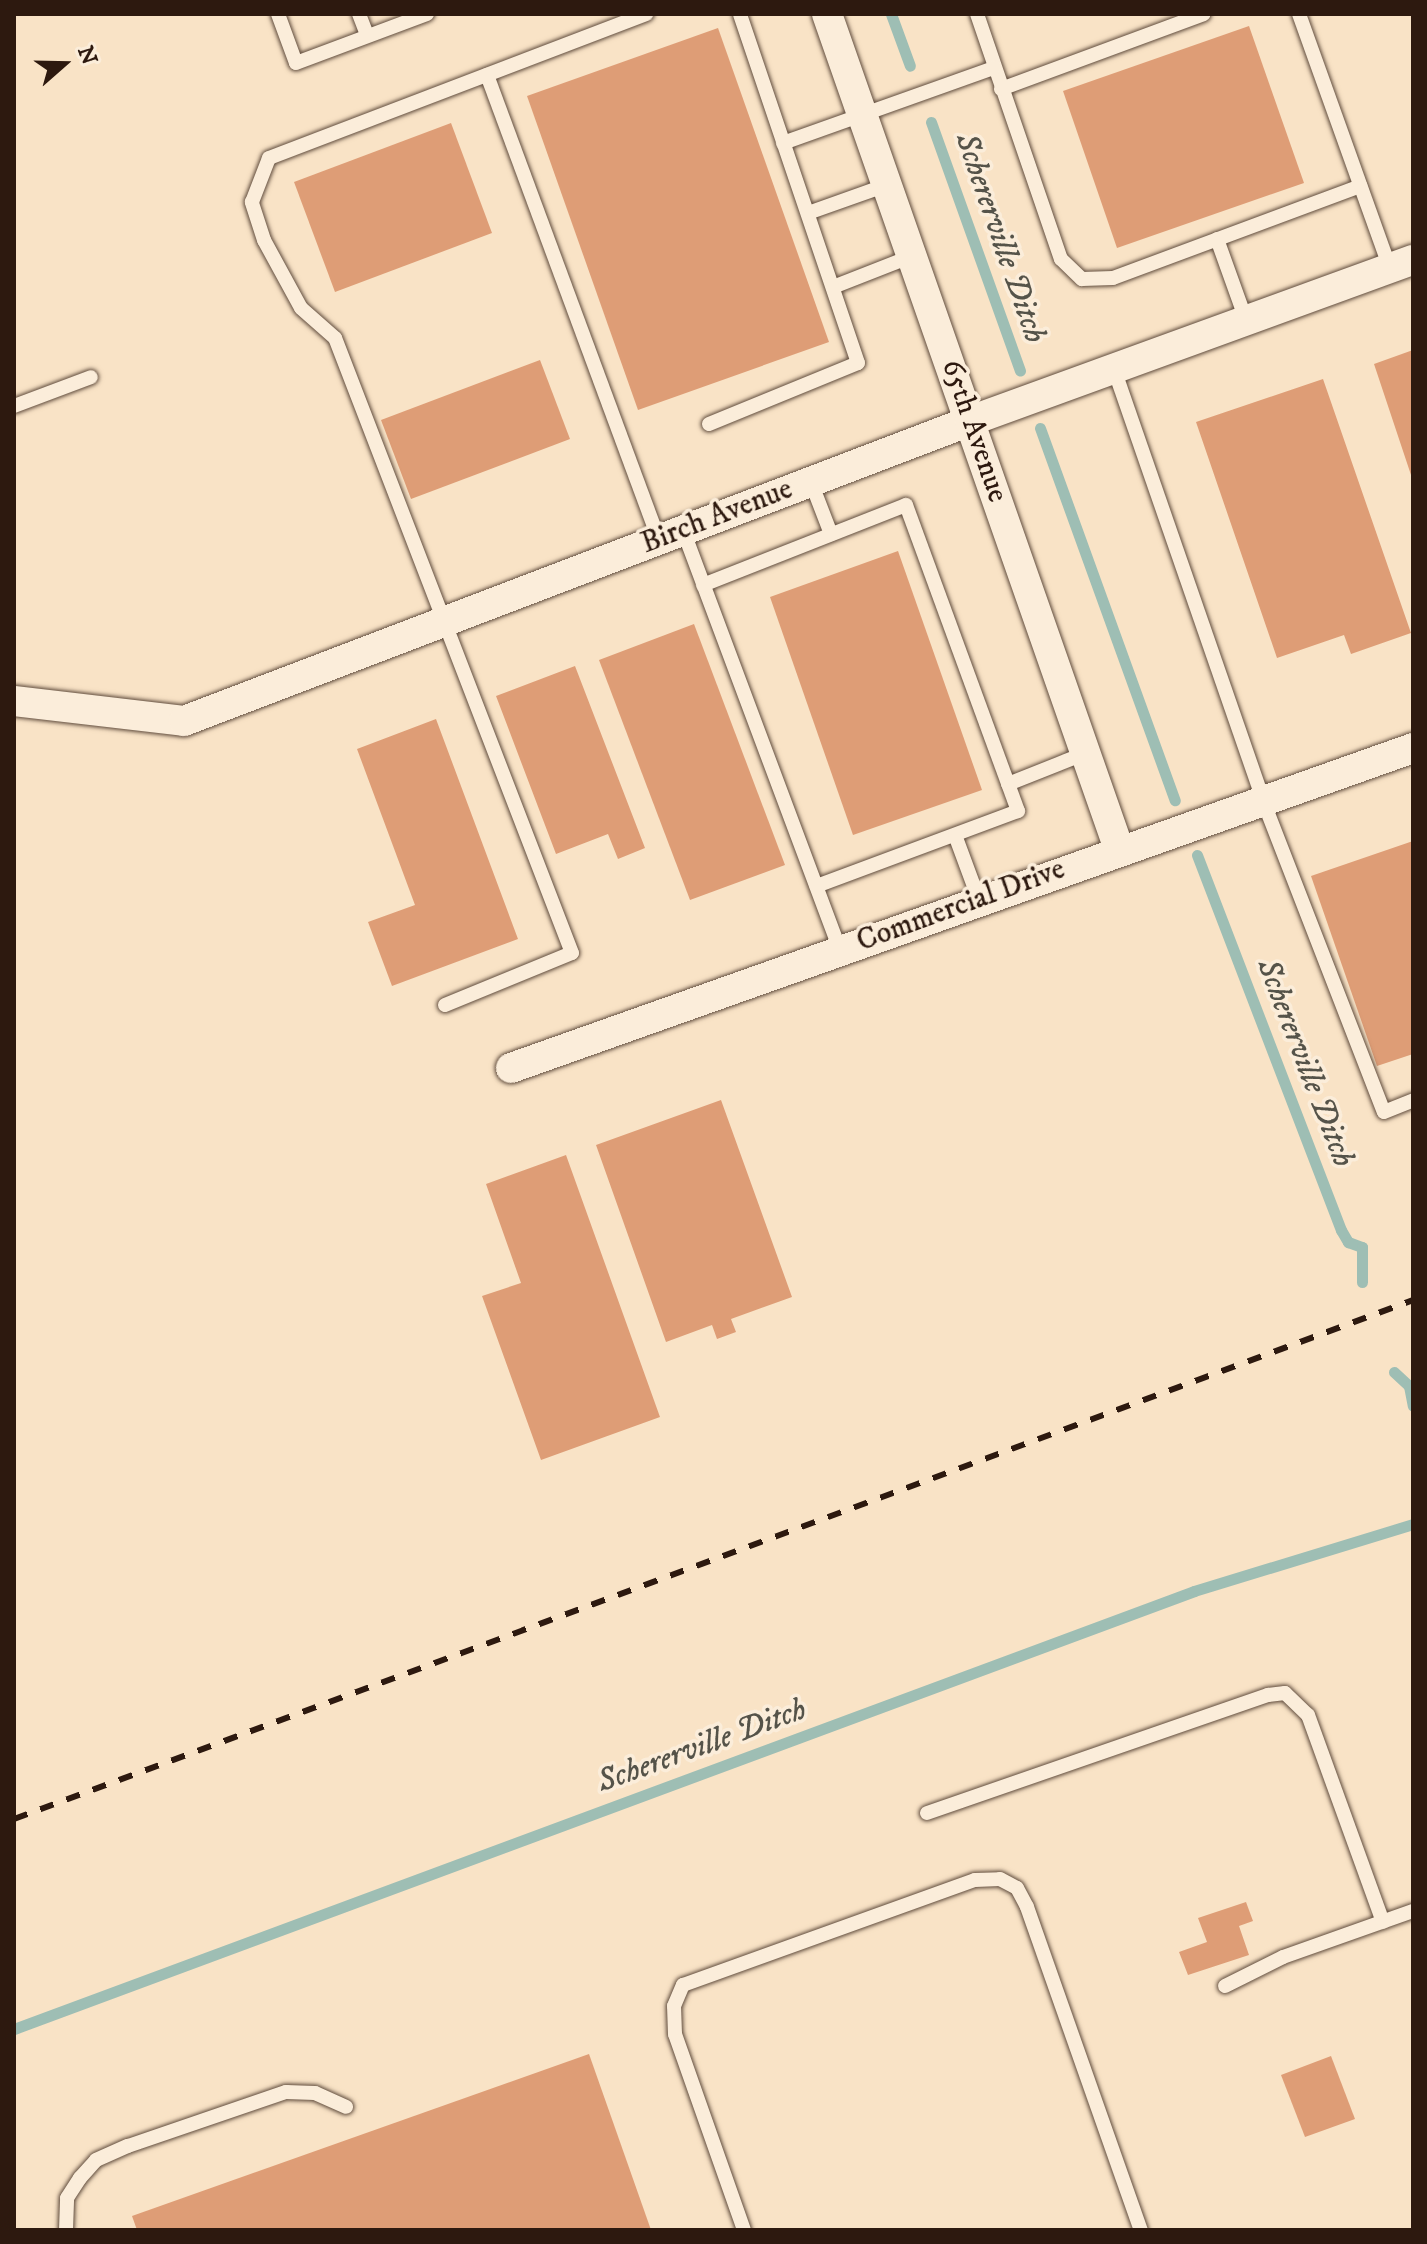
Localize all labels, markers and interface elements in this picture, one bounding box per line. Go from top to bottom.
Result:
north arrow [24,24,104,104]
text: N [71,43,103,69]
water label: Schererville Ditch [946,128,1054,348]
street label: 65th Avenue [933,355,1015,507]
street label: Birch Avenue [636,472,798,562]
street label: Commercial Drive [852,852,1070,960]
water label: Schererville Ditch [1248,954,1362,1172]
water label: Schererville Ditch [592,1690,812,1802]

